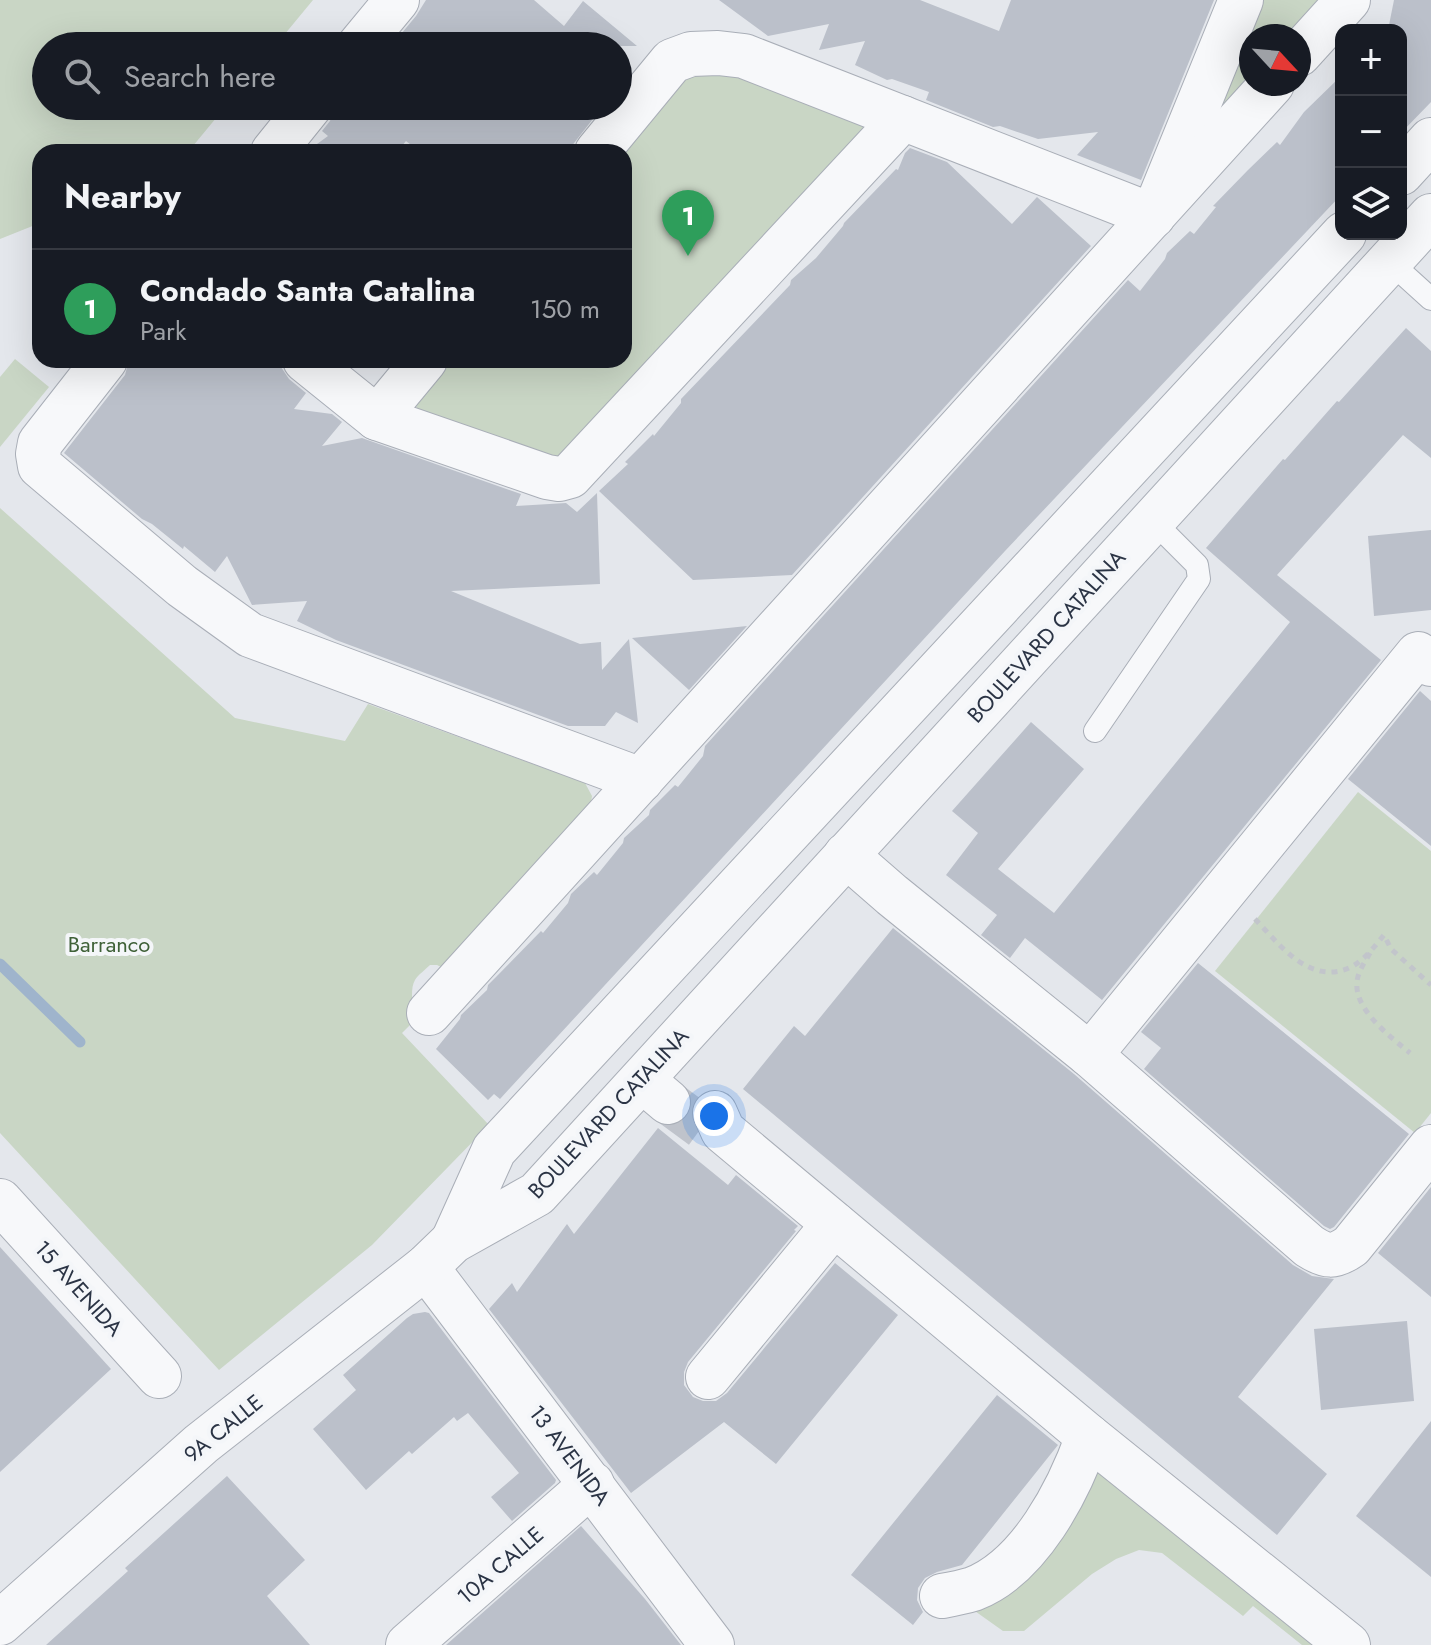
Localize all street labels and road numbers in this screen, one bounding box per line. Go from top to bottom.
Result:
street label: BOULEVARD CATALINA [959,542,1133,730]
street label: BOULEVARD CATALINA [520,1020,696,1206]
street label: 15 AVENIDA [27,1233,131,1343]
street label: 9A CALLE [177,1386,269,1470]
street label: 13 AVENIDA [521,1398,619,1512]
street label: 10A CALLE [450,1518,550,1612]

